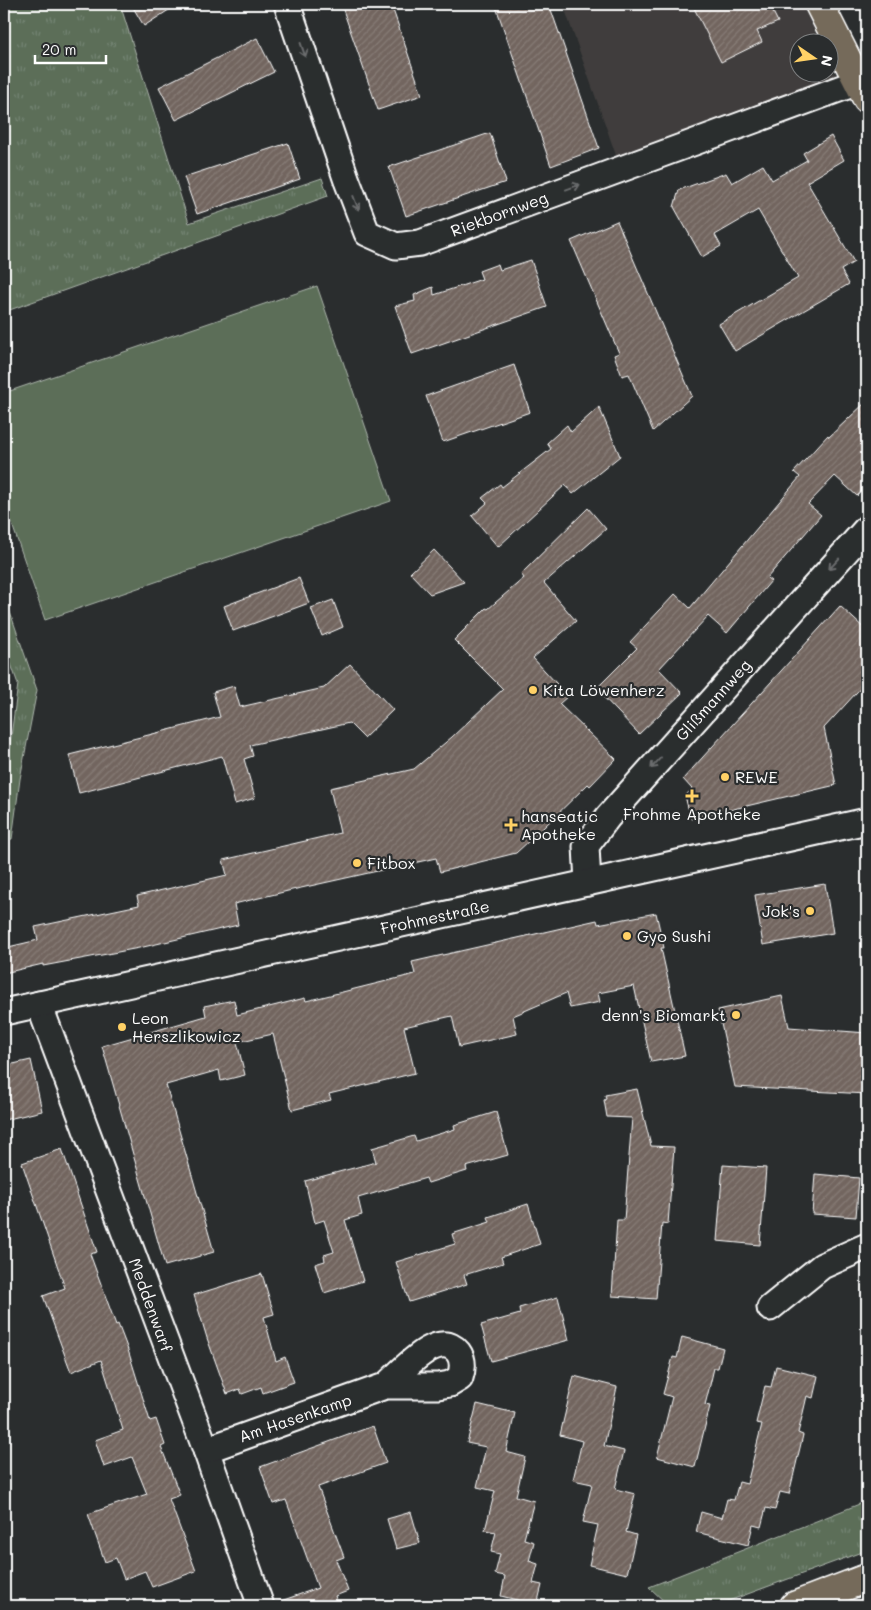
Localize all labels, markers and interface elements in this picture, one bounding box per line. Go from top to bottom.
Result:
scale bar [35,32,106,64]
north arrow [788,32,838,82]
text: 20 m [42,39,76,59]
one-way arrow [299,42,308,57]
text: N [817,54,838,68]
one-way arrow [565,182,581,192]
street label: Riekbornweg [447,186,550,241]
one-way arrow [352,195,361,211]
one-way arrow [828,557,840,570]
street label: Glißmannweg [670,654,755,745]
place label: Kita Löwenherz [543,679,665,700]
marker: Kita Löwenherz [527,684,539,696]
one-way arrow [650,757,662,770]
place label: REWE [735,766,778,787]
marker: REWE [719,771,731,783]
marker: Frohme Apotheke [686,790,698,802]
place label: Frohme Apotheke [623,803,761,824]
place label: hanseatic Apotheke [521,805,598,844]
marker: hanseatic Apotheke [505,819,517,831]
place label: Fitbox [367,852,416,873]
marker: Fitbox [351,857,363,869]
street label: Frohmestraße [378,895,491,938]
place label: Jok's [762,900,800,921]
marker: Jok's [804,905,816,917]
place label: Gyo Sushi [637,925,711,946]
marker: Gyo Sushi [621,930,633,942]
place label: denn's Biomarkt [601,1004,726,1025]
place label: Leon Herszlikowicz [132,1007,241,1046]
marker: denn's Biomarkt [730,1009,742,1021]
marker: Leon Herszlikowicz [116,1021,128,1033]
street label: Meddenwarf [125,1255,178,1355]
street label: Am Hasenkamp [236,1388,354,1447]

